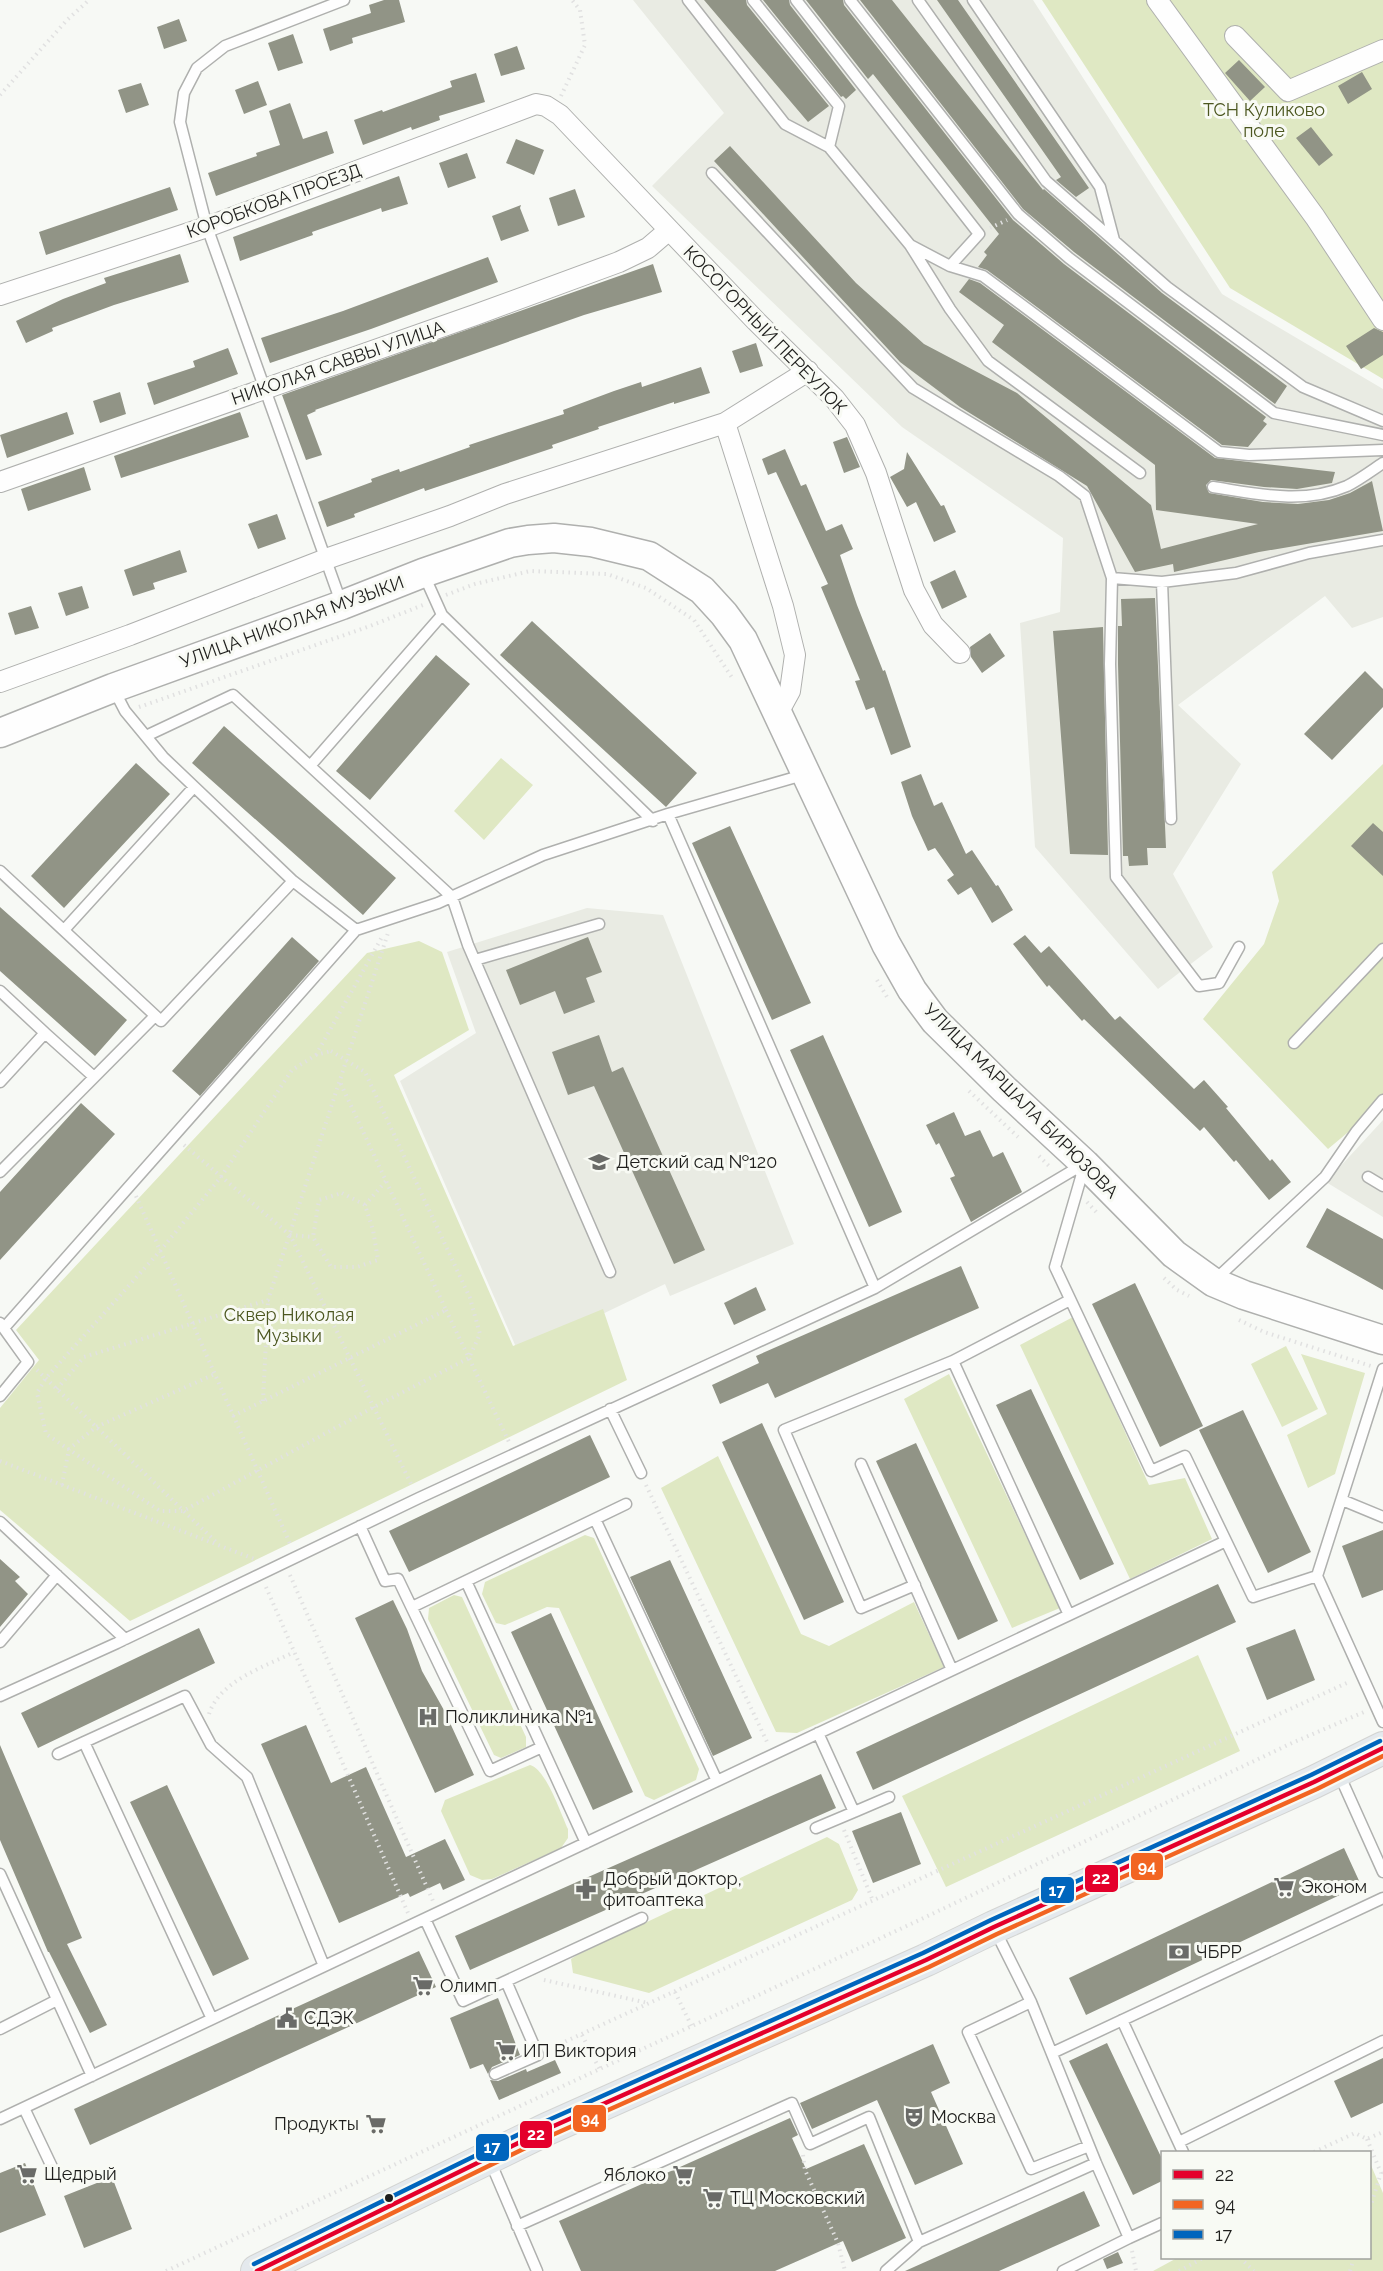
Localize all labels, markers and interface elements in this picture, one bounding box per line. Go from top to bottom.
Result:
park label: ТСН Куликово поле [1203,99,1325,141]
street label: КОРОБКОВА ПРОЕЗД [184,159,364,242]
street label: КОСОГОРНЫЙ ПЕРЕУЛОК [679,241,851,418]
street label: НИКОЛАЯ САВВЫ УЛИЦА [229,316,447,409]
street label: УЛИЦА НИКОЛАЯ МУЗЫКИ [177,571,407,672]
street label: УЛИЦА МАРШАЛА БИРЮЗОВА [920,999,1123,1202]
school or university icon: Детский сад №120 [587,1150,611,1174]
place label: Детский сад №120 [616,1151,777,1172]
park label: Сквер Николая Музыки [224,1304,354,1346]
hospital icon: Поликлиника №1 [416,1705,440,1729]
place label: Поликлиника №1 [445,1706,593,1727]
line badge: 94 [1130,1852,1164,1881]
text: 94 [1138,1857,1156,1876]
line badge: 22 [1084,1864,1119,1893]
place label: Добрый доктор, фитоаптека [603,1868,742,1910]
text: 22 [1092,1869,1110,1888]
supermarket icon: Эконом [1272,1875,1296,1899]
line badge: 17 [1040,1876,1075,1904]
place label: Эконом [1301,1876,1367,1897]
pharmacy icon: Добрый доктор, фитоаптека [574,1877,598,1901]
text: 17 [1049,1881,1065,1900]
bank icon: ЧБРР [1167,1940,1191,1964]
place label: ЧБРР [1196,1941,1242,1962]
supermarket icon: Олимп [411,1974,435,1998]
place label: Олимп [440,1975,497,1996]
public building icon: СДЭК [275,2006,299,2030]
place label: СДЭК [304,2007,354,2028]
supermarket icon: ИП Виктория [494,2039,518,2063]
place label: ИП Виктория [523,2040,637,2061]
line badge: 94 [572,2104,607,2133]
theatre icon: Москва [902,2105,926,2129]
place label: Москва [931,2106,996,2127]
text: 94 [581,2109,599,2128]
supermarket icon: Продукты [364,2112,388,2136]
place label: Продукты [274,2113,359,2134]
line badge: 22 [519,2120,553,2149]
text: 22 [527,2125,545,2144]
line badge: 17 [475,2133,510,2162]
text: 17 [484,2138,500,2157]
legend [1161,2151,1371,2259]
supermarket icon: Щедрый [15,2162,39,2186]
place label: Щедрый [44,2163,117,2184]
supermarket icon: Яблоко [671,2163,695,2187]
place label: Яблоко [603,2164,666,2185]
text: 22 [1215,2164,1234,2185]
supermarket icon: ТЦ Московский [701,2186,725,2210]
place label: ТЦ Московский [730,2187,865,2208]
unlabelled marker [383,2192,395,2204]
text: 94 [1215,2194,1236,2215]
text: 17 [1215,2224,1233,2245]

